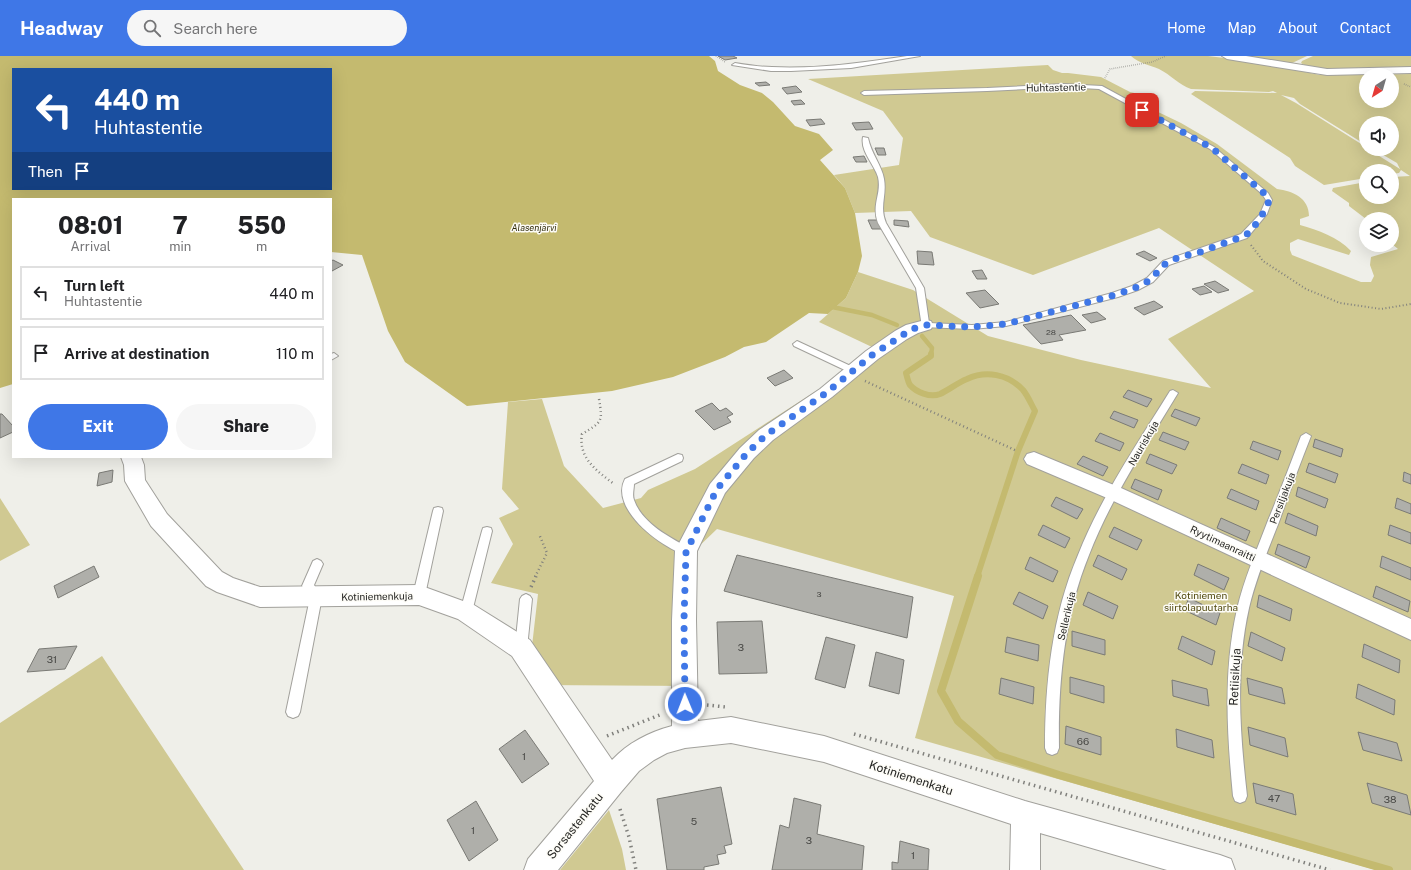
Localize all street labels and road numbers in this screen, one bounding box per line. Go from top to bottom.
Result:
street label: Huhtastentie [1026,80,1087,94]
street label: Nauriskuja [1125,418,1161,468]
street label: Persiljakuja [1267,471,1297,525]
street label: Ryytimaanraitti [1188,523,1258,563]
street label: Kotiniemenkuja [341,589,413,603]
street label: Sellerikuja [1055,590,1077,642]
street label: Retiisikuja [1227,648,1243,706]
street label: Kotiniemenkatu [867,758,955,798]
street label: Sorsastenkatu [544,790,606,862]

